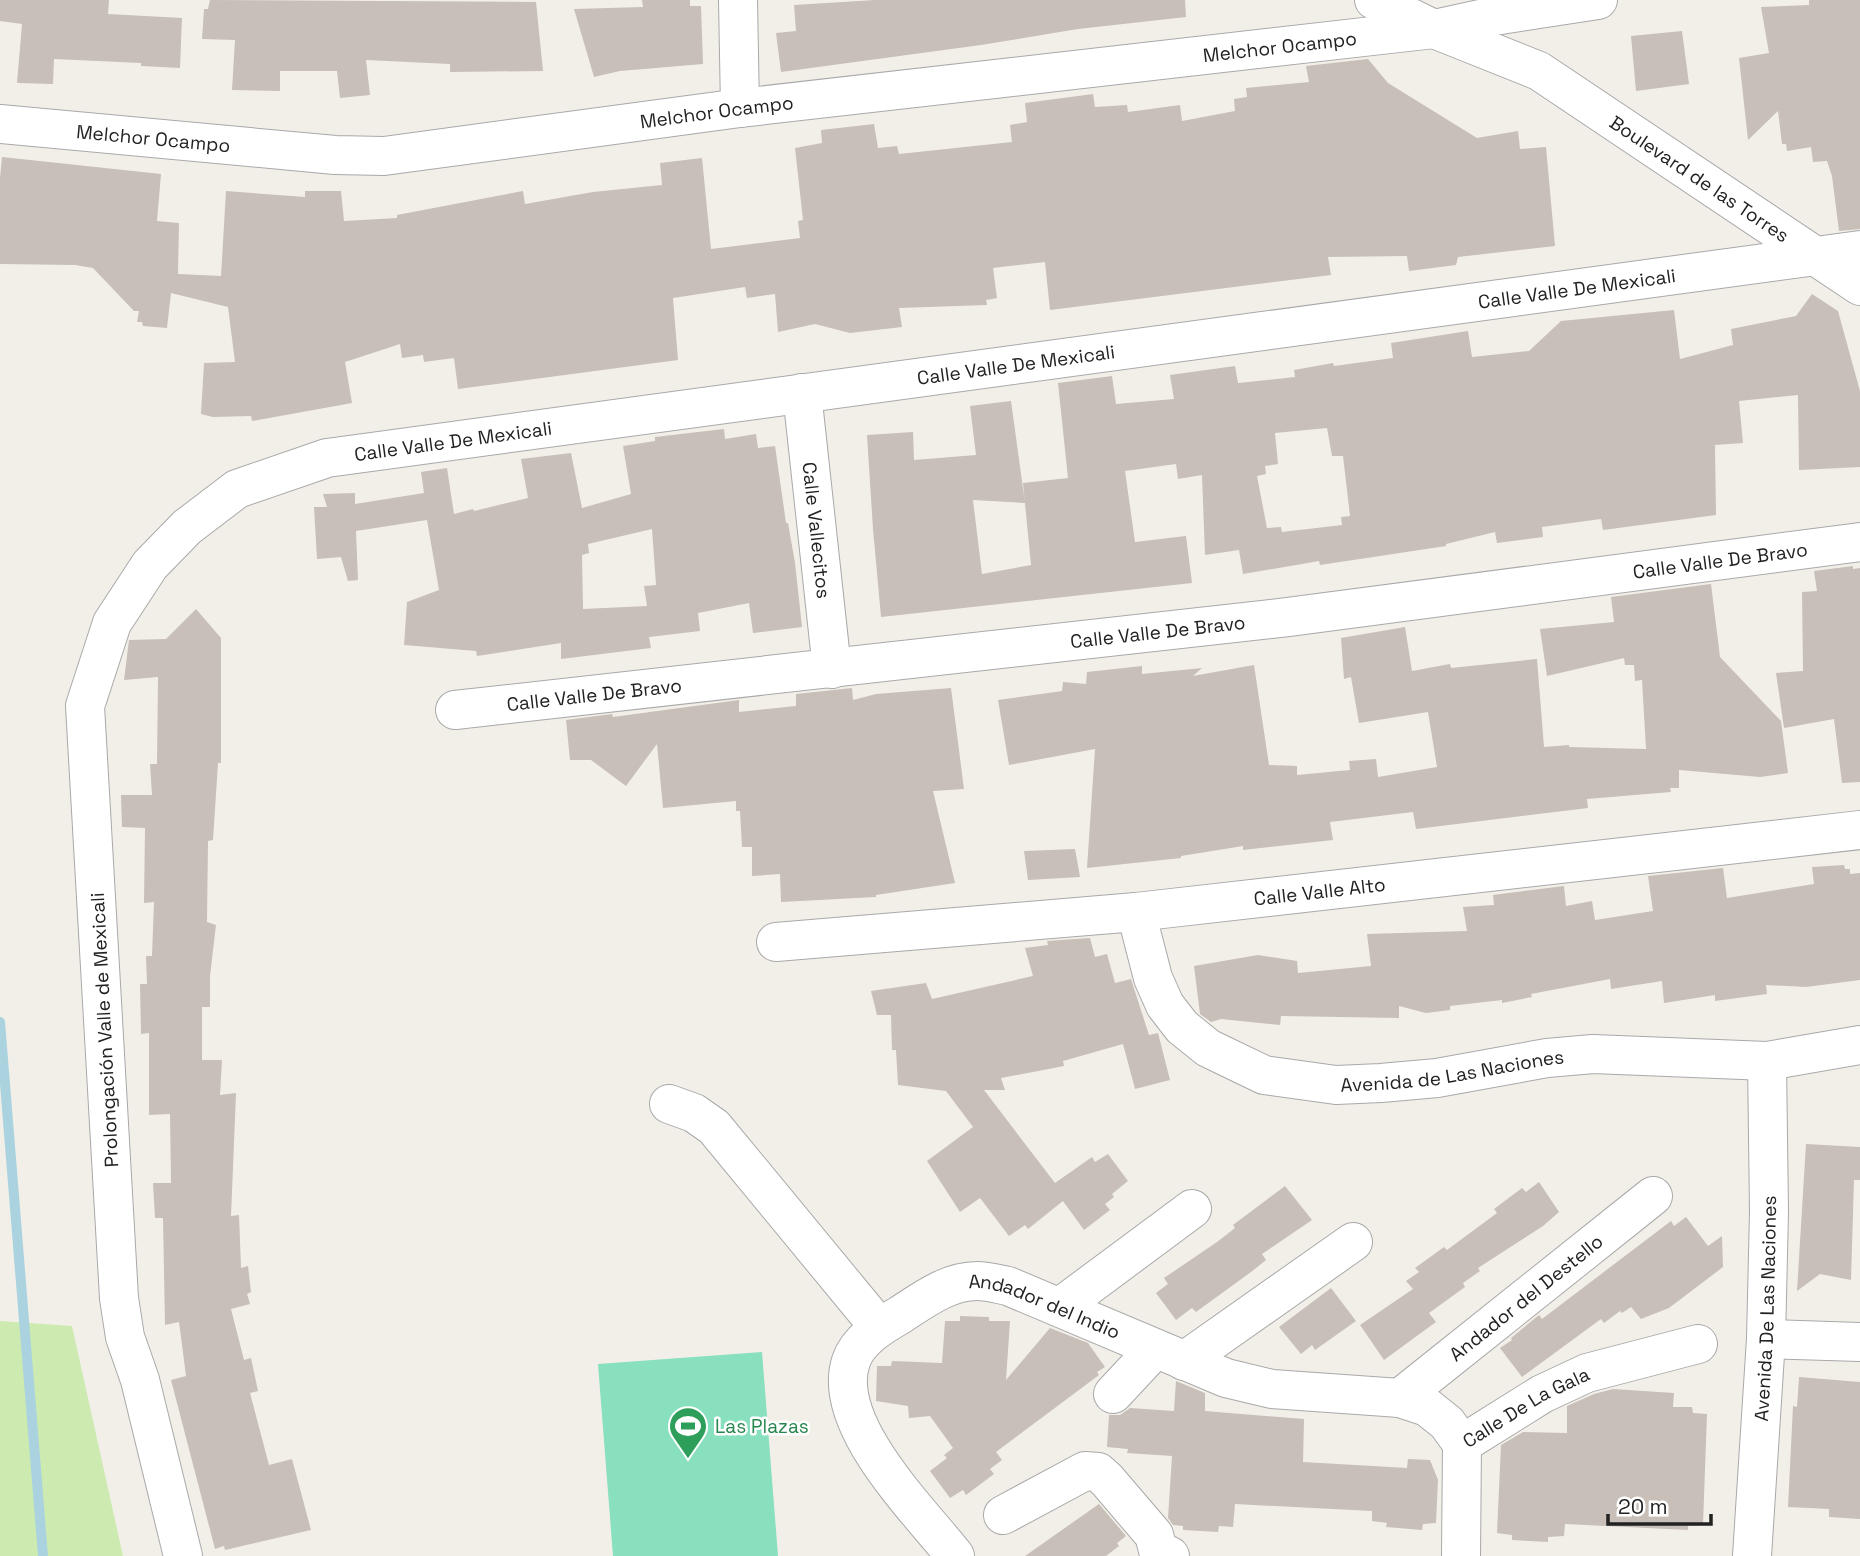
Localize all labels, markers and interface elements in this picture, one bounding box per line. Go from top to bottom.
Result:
street label: Melchor Ocampo [1202,26,1358,68]
street label: Melchor Ocampo [638,90,795,134]
street label: Boulevard de las Torres [1605,110,1794,248]
street label: Melchor Ocampo [75,119,231,158]
street label: Calle Valle De Mexicali [1476,263,1677,315]
street label: Calle Valle De Mexicali [916,339,1116,391]
street label: Calle Valle De Mexicali [353,416,553,467]
street label: Calle Vallecitos [797,461,836,600]
street label: Calle Valle De Bravo [1631,537,1809,585]
street label: Calle Valle De Bravo [1069,610,1247,654]
street label: Calle Valle De Bravo [505,673,683,717]
street label: Calle Valle Alto [1252,872,1387,912]
street label: Prolongación Valle de Mexicali [85,892,124,1168]
street label: Avenida de Las Naciones [1340,1045,1565,1098]
street label: Avenida De Las Naciones [1749,1195,1782,1422]
street label: Andador del Destello [1444,1229,1608,1367]
street label: Andador del Indio [968,1269,1124,1345]
street label: Calle De La Gala [1458,1362,1594,1454]
sports icon: Las Plazas [667,1405,709,1460]
place label: Las Plazas [715,1414,809,1439]
scale bar [1608,1482,1711,1526]
text: 20 m [1618,1493,1668,1520]

